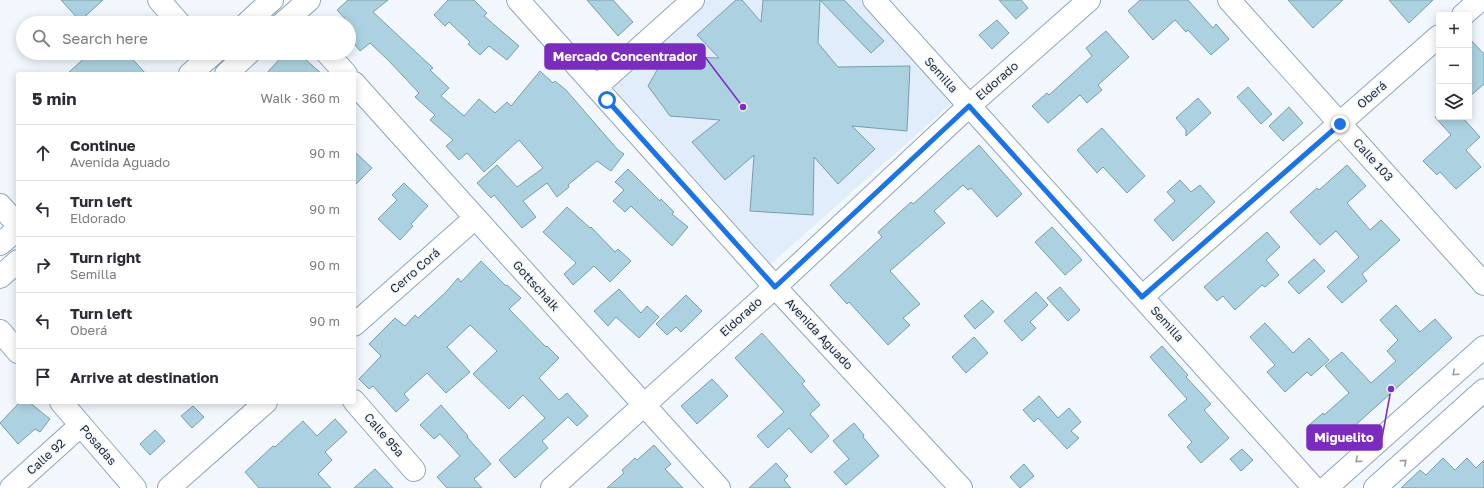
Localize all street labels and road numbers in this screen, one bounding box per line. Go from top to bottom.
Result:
street label: Semilla [921,54,961,96]
street label: Eldorado [972,58,1021,103]
street label: Oberá [1354,78,1390,112]
street label: Calle 103 [1350,135,1397,184]
street label: Cerro Corá [387,245,443,296]
street label: Gottschalk [510,257,563,314]
street label: Eldorado [716,294,765,339]
street label: Avenida Aguado [782,295,856,373]
street label: Semilla [1147,303,1187,345]
street label: Calle 95a [361,410,408,460]
street label: Posadas [77,421,120,468]
street label: Calle 92 [23,435,68,478]

